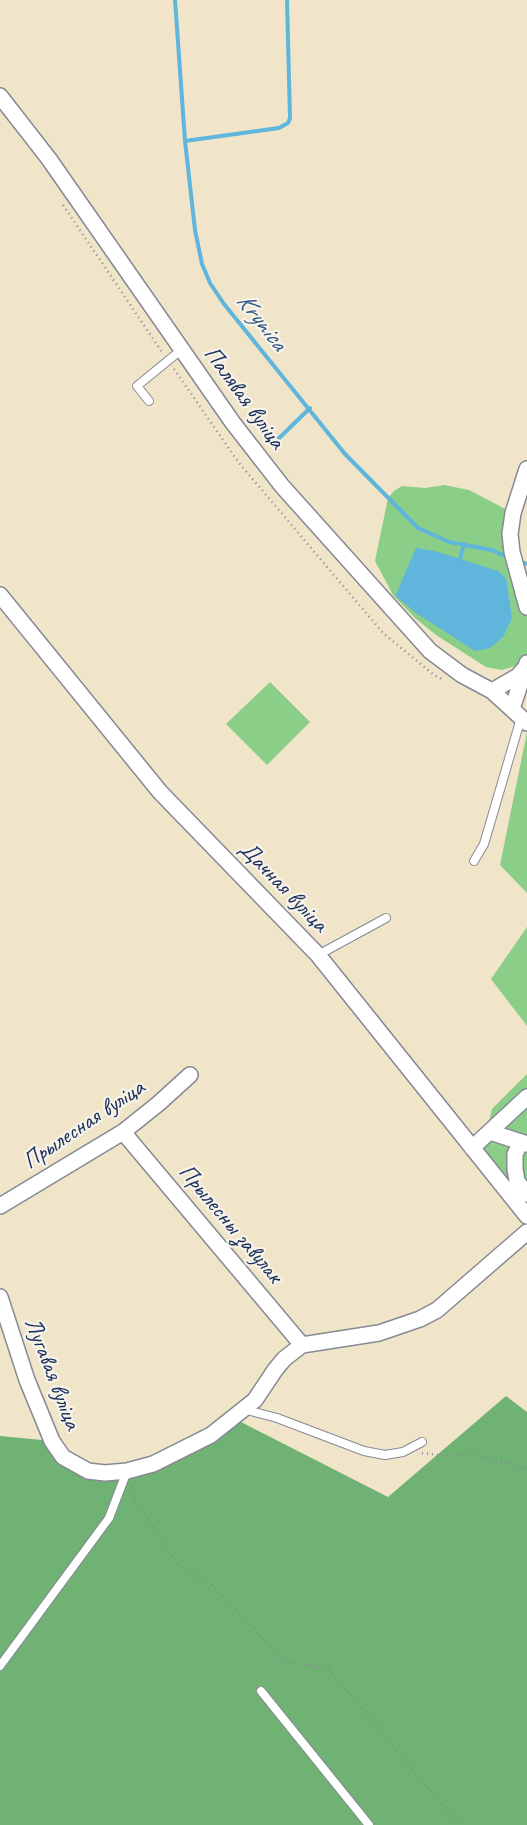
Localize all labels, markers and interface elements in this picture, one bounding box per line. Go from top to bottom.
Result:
water label: Krynica [229,287,293,357]
street label: Палявая вуліца [197,341,291,455]
street label: Дачная вуліца [232,835,334,939]
street label: Прылесная вуліца [18,1074,150,1176]
street label: Прылесны завулак [172,1158,288,1290]
street label: Лугавая вуліца [17,1314,87,1434]

